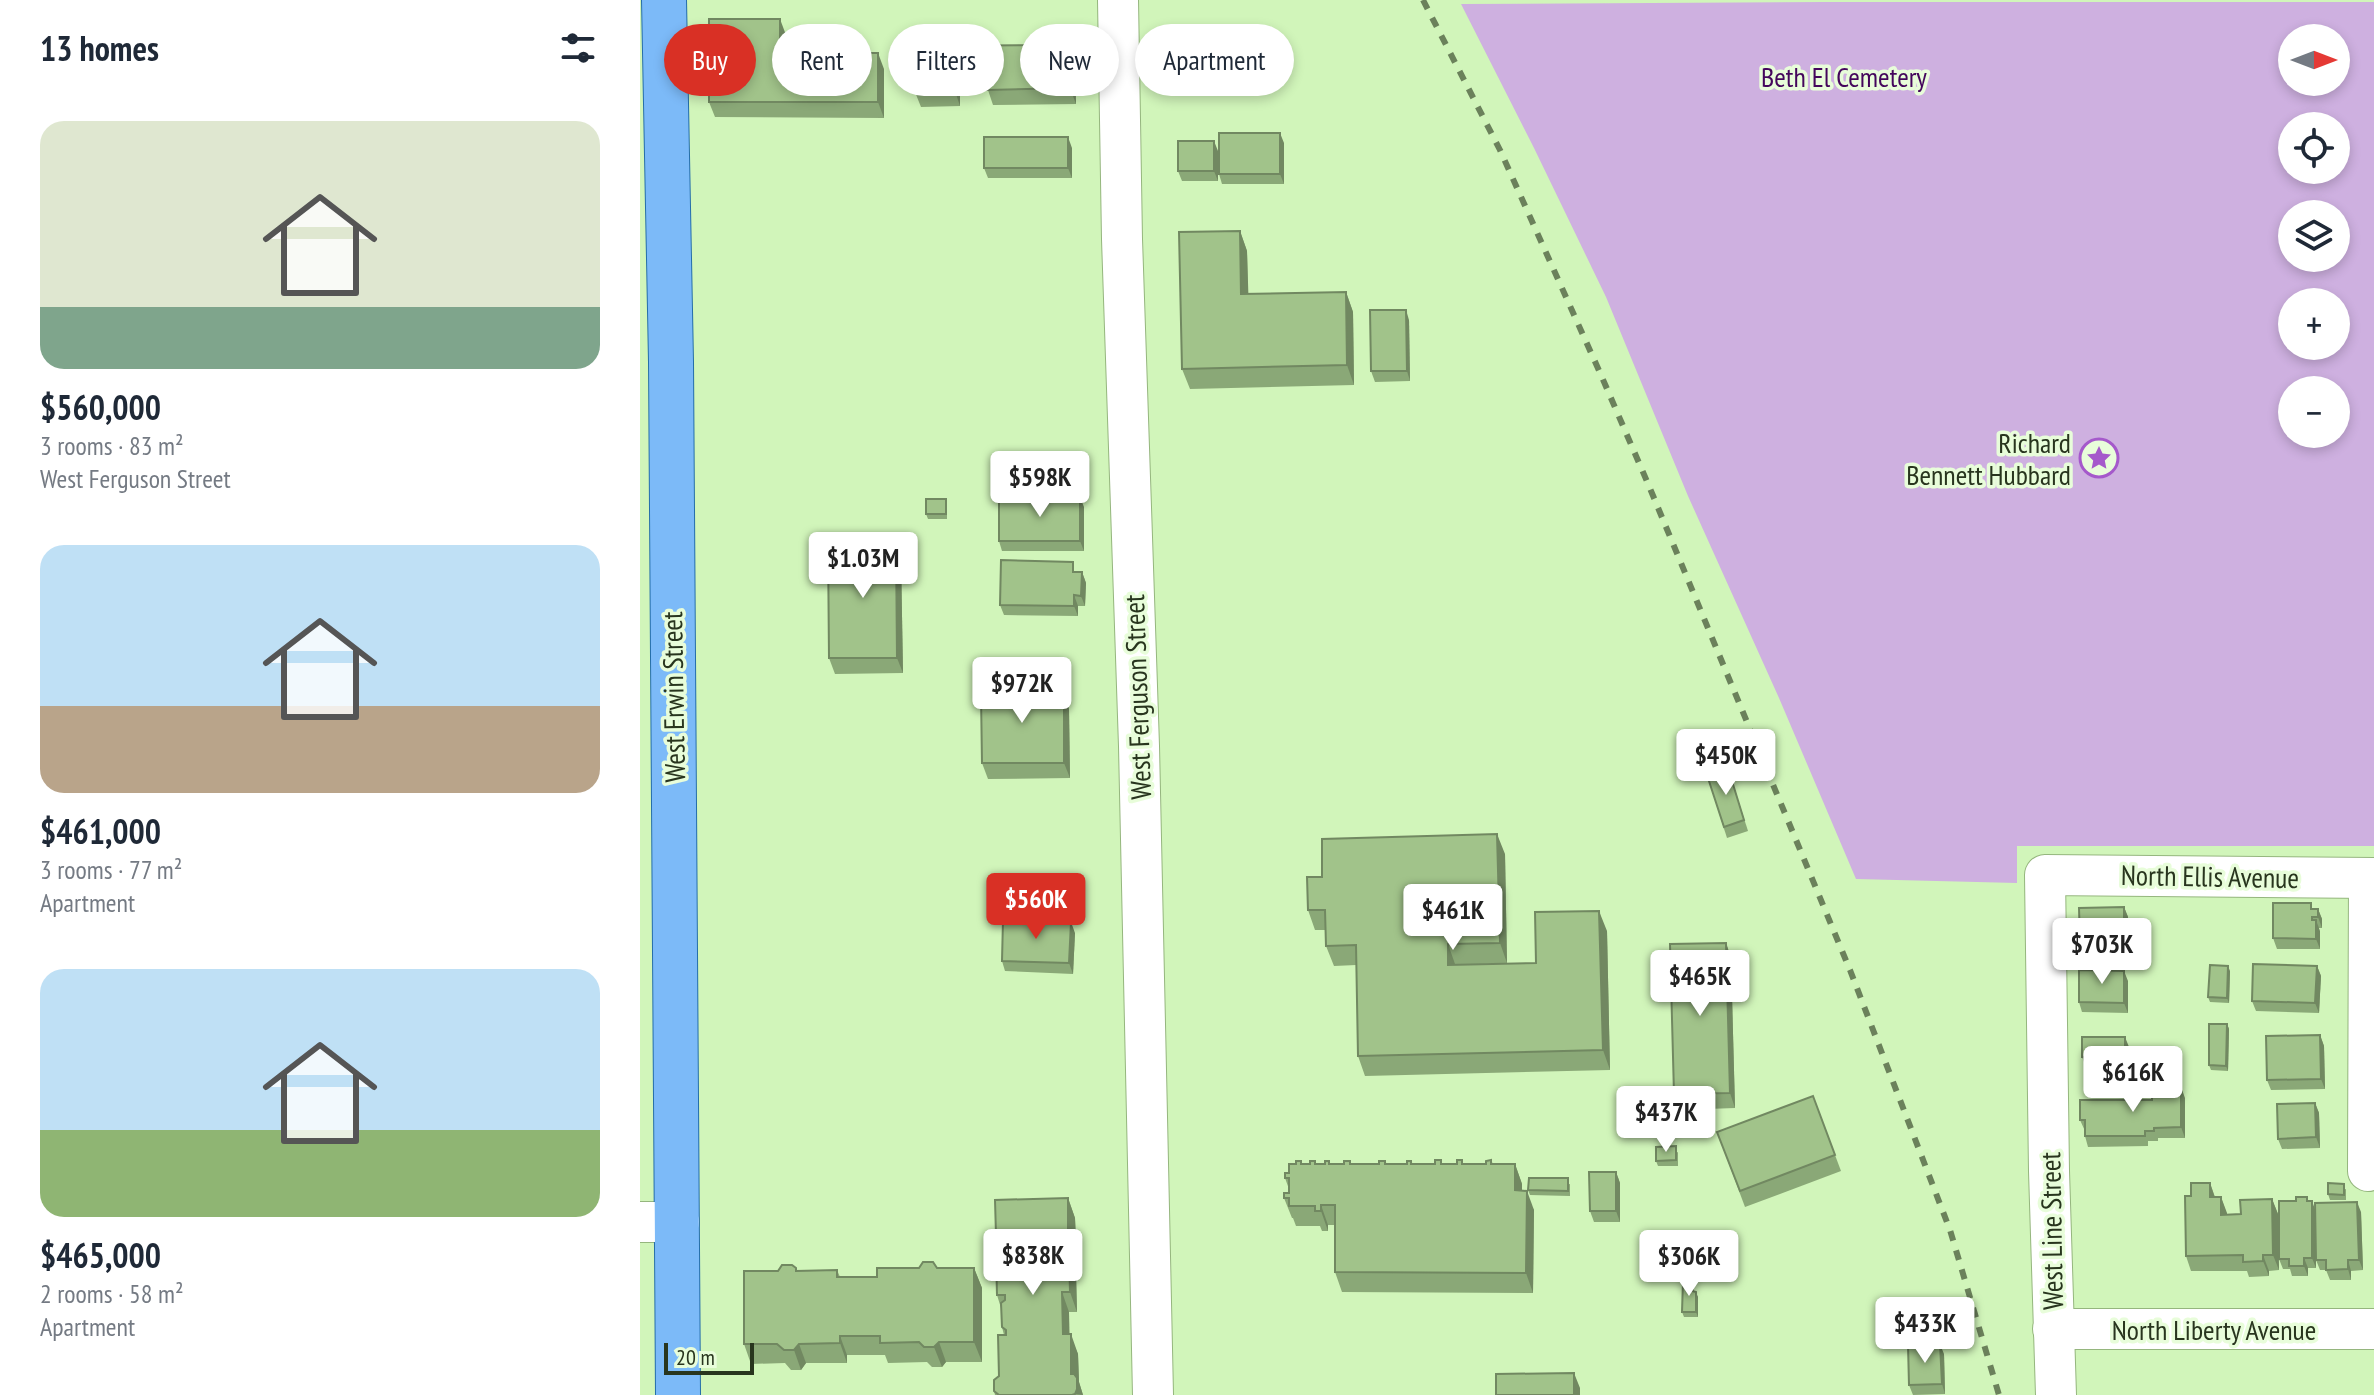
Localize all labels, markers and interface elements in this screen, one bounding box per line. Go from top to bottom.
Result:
chip: Buy [664,24,756,96]
chip: Rent [772,24,872,96]
chip: Filters [888,24,1004,96]
chip: New [1020,24,1119,96]
chip: Apartment [1135,24,1294,96]
north arrow [2278,24,2350,96]
map controls [2278,24,2350,448]
text: 13 homes [40,26,159,70]
icon: filters [556,26,600,70]
park label: Beth El Cemetery [1761,58,1927,95]
button: locate [2278,112,2350,184]
icon: home [248,173,392,317]
button: layers [2278,200,2350,272]
button: + [2278,288,2350,360]
button: − [2278,376,2350,448]
text: $560,000 [40,385,161,429]
place label: Richard Bennett Hubbard [1906,424,2071,493]
text: 3 rooms · 83 m² [40,429,184,462]
place icon: Richard Bennett Hubbard [2078,437,2120,479]
pin: $598K [984,451,1096,519]
text: $598K [1008,460,1072,493]
text: West Ferguson Street [40,462,231,495]
pin: $1.03M [798,532,928,600]
text: $1.03M [827,541,899,574]
street label: West Ferguson Street [1115,593,1159,800]
icon: home [248,597,392,741]
street label: West Erwin Street [653,611,693,783]
pin: $972K [966,657,1078,725]
text: $972K [990,666,1054,699]
pin: $450K [1670,729,1782,797]
text: $450K [1694,738,1758,771]
text: $461,000 [40,809,161,853]
text: 3 rooms · 77 m² [40,853,182,886]
street label: North Ellis Avenue [2121,856,2299,896]
pin: $560K [980,873,1092,941]
text: $560K [1004,882,1068,915]
pin: $461K [1397,884,1509,952]
text: Apartment [40,886,135,919]
text: $461K [1421,893,1485,926]
pin: $703K [2046,918,2158,986]
text: $703K [2070,927,2134,960]
pin: $465K [1644,950,1756,1018]
text: $465K [1668,959,1732,992]
icon: home [248,1021,392,1165]
pin: $616K [2077,1046,2189,1114]
text: $616K [2101,1055,2165,1088]
pin: $437K [1610,1086,1722,1154]
text: $437K [1634,1095,1698,1128]
street label: West Line Street [2031,1151,2071,1310]
pin: $838K [977,1229,1089,1297]
pin: $306K [1633,1230,1745,1298]
text: $465,000 [40,1233,161,1277]
text: $838K [1001,1238,1065,1271]
text: $306K [1657,1239,1721,1272]
text: 2 rooms · 58 m² [40,1277,184,1310]
pin: $433K [1869,1297,1981,1365]
text: $433K [1893,1306,1957,1339]
text: Apartment [40,1310,135,1343]
street label: North Liberty Avenue [2112,1311,2316,1348]
scale bar [664,1339,754,1375]
text: 20 m [676,1343,715,1371]

